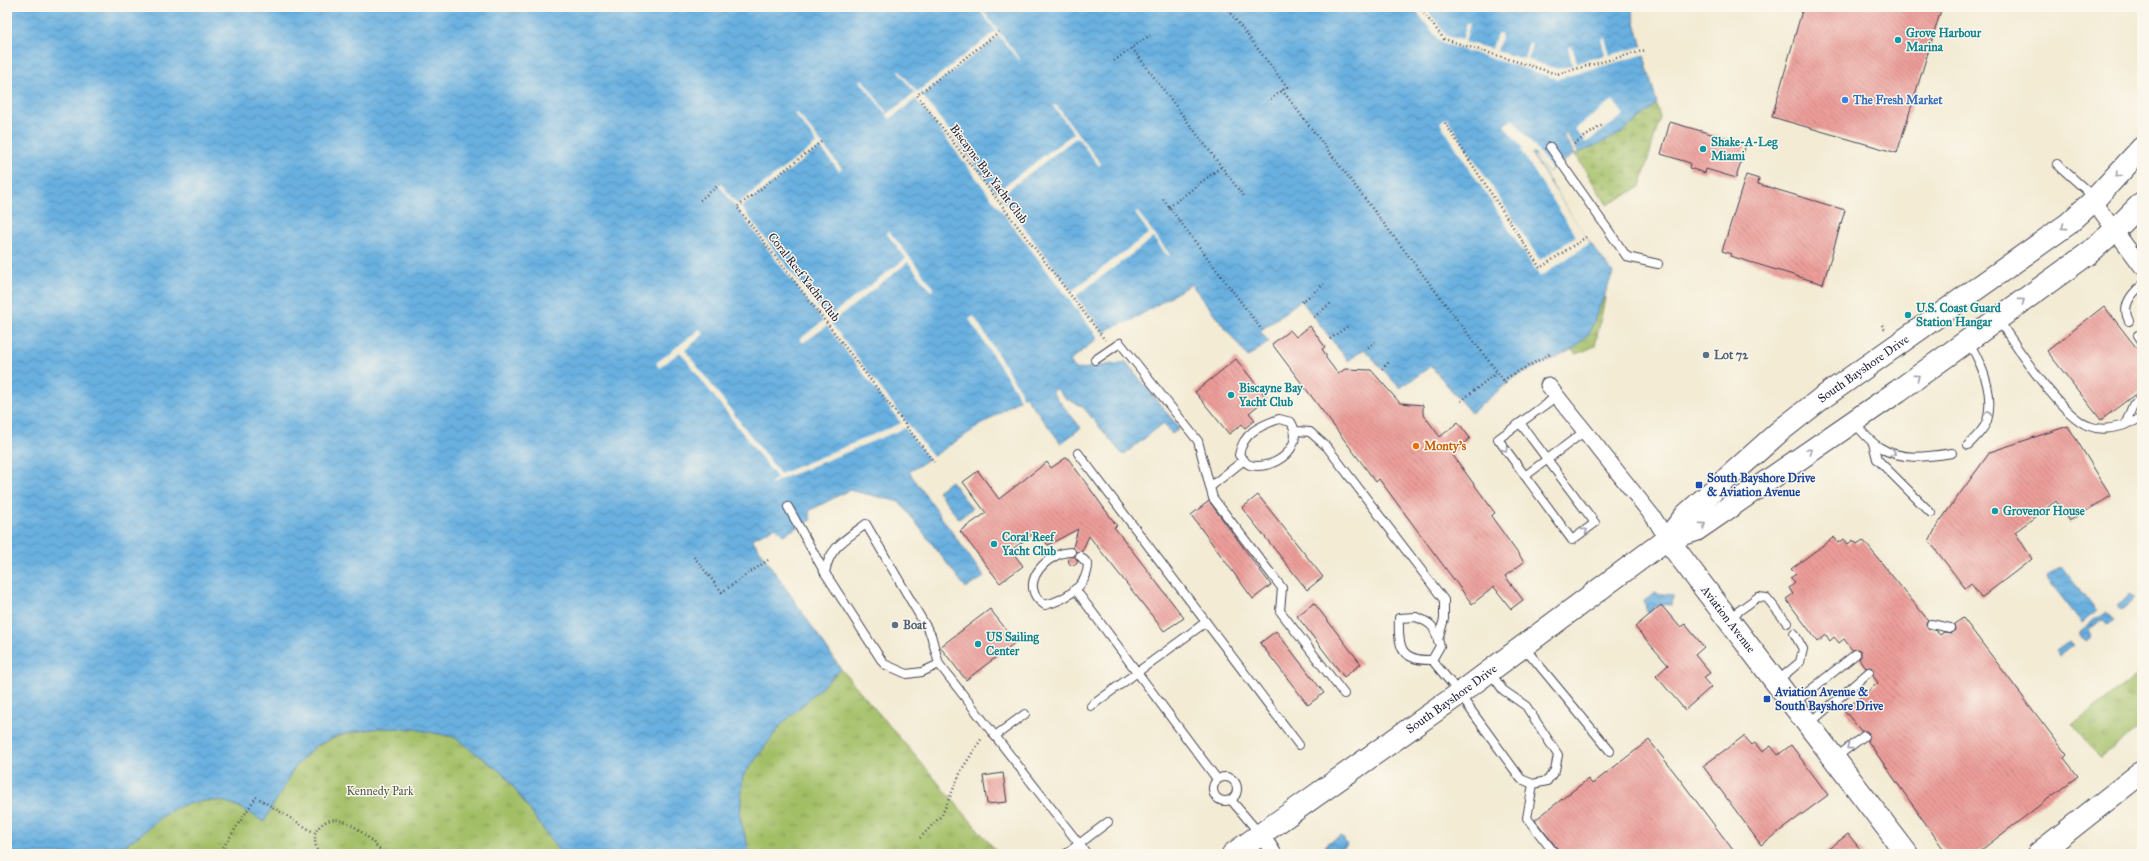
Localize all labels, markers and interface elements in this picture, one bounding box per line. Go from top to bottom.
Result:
place label: Grove Harbour Marina [1906,26,1982,54]
marker: Grove Harbour Marina [1893,35,1903,45]
place label: The Fresh Market [1852,93,1943,107]
marker: The Fresh Market [1840,95,1850,105]
street label: Biscayne Bay Yacht Club [947,122,1031,226]
place label: Shake-A-Leg Miami [1711,135,1778,163]
marker: Shake-A-Leg Miami [1698,144,1708,154]
one-way arrow [2115,170,2123,178]
one-way arrow [2061,222,2068,229]
street label: Coral Reef Yacht Club [765,230,843,324]
one-way arrow [2018,298,2025,306]
place label: U.S. Coast Guard Station Hangar [1916,301,2002,330]
marker: U.S. Coast Guard Station Hangar [1903,310,1913,320]
street label: South Bayshore Drive [1815,332,1912,406]
place label: Lot 72 [1714,348,1749,362]
marker: Lot 72 [1701,350,1711,360]
one-way arrow [1912,375,1919,382]
place label: Biscayne Bay Yacht Club [1238,381,1304,409]
marker: Biscayne Bay Yacht Club [1226,390,1236,400]
one-way arrow [1983,410,1992,416]
place label: Monty's [1424,439,1467,454]
marker: Monty's [1411,441,1421,451]
one-way arrow [1500,444,1507,451]
one-way arrow [1806,448,1813,456]
one-way arrow [1889,448,1897,456]
place label: South Bayshore Drive & Aviation Avenue [1707,471,1815,499]
marker: South Bayshore Drive & Aviation Avenue [1694,480,1704,490]
place label: Grovenor House [2003,504,2085,518]
marker: Grovenor House [1990,506,2000,516]
one-way arrow [1699,522,1706,530]
one-way arrow [1581,528,1588,535]
place label: Coral Reef Yacht Club [1001,530,1056,558]
marker: Coral Reef Yacht Club [989,539,999,549]
street label: Aviation Avenue [1698,582,1758,656]
place label: Boat [903,618,927,632]
marker: Boat [890,620,900,630]
place label: US Sailing Center [986,630,1039,658]
marker: US Sailing Center [973,639,983,649]
street label: South Bayshore Drive [1403,661,1500,736]
place label: Aviation Avenue & South Bayshore Drive [1774,685,1883,714]
marker: Aviation Avenue & South Bayshore Drive [1762,694,1772,704]
one-way arrow [1847,743,1854,750]
park label: Kennedy Park [346,784,414,798]

